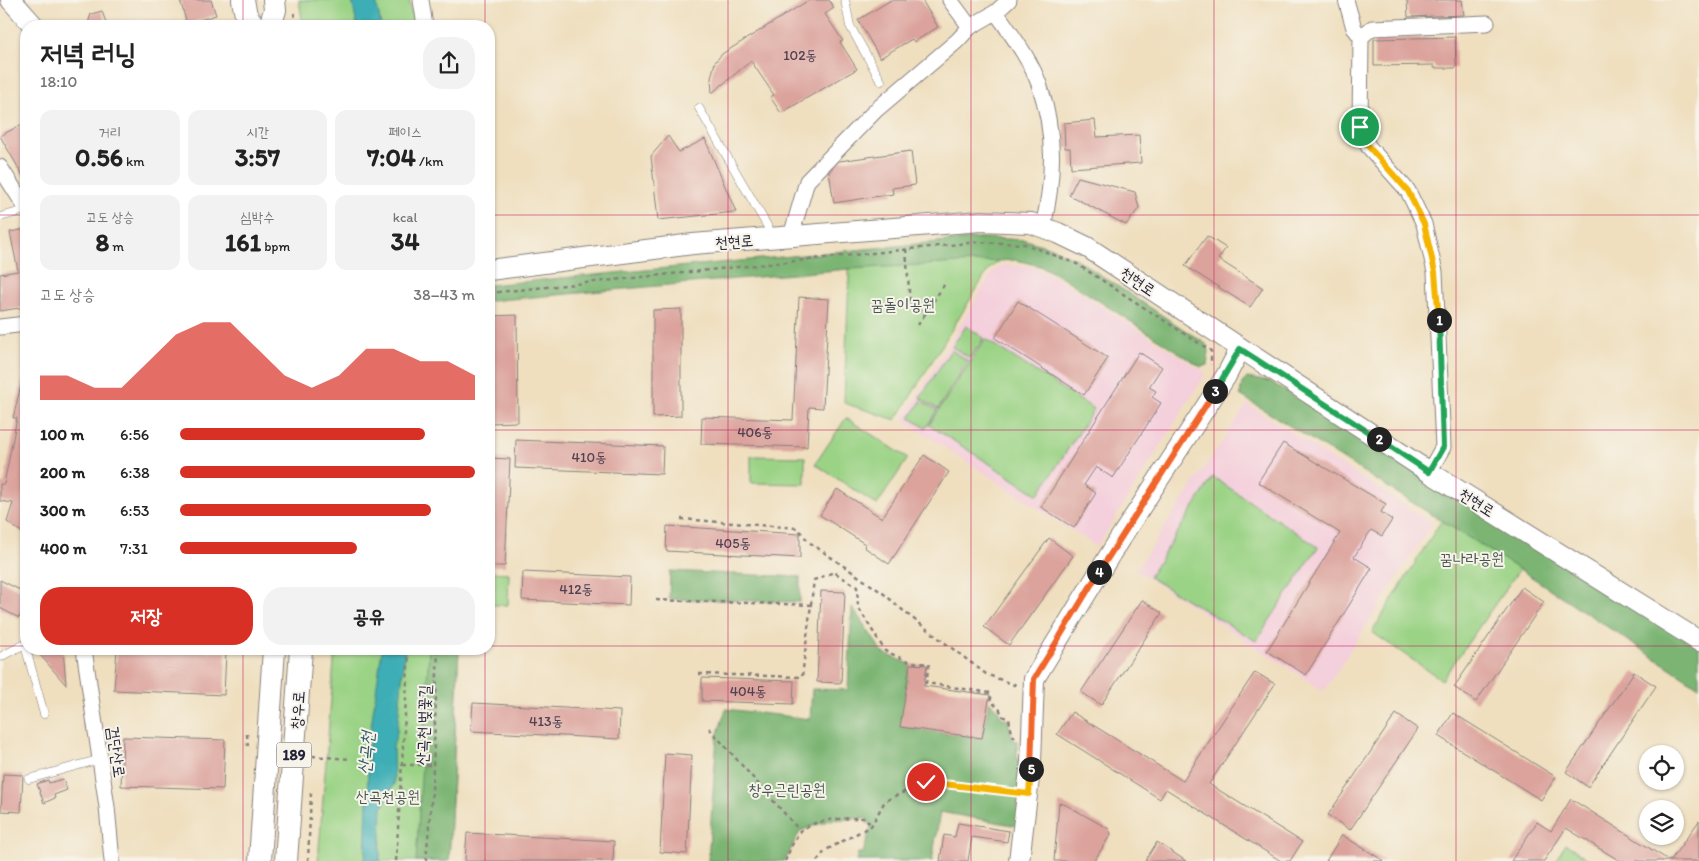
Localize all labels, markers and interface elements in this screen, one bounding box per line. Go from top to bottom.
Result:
text: 저녁 러닝 [40,36,136,70]
button: share [423,37,475,89]
house number: 102동 [783,47,817,64]
text: 18:10 [40,72,77,91]
pin [1339,106,1381,148]
icon: arrive [1346,113,1374,141]
text: 거리 [99,124,121,141]
text: 시간 [246,124,269,141]
text: 페이스 [388,124,422,141]
text: 0.56 [75,142,123,172]
text: 3:57 [235,142,280,172]
text: 7:04 [367,142,416,172]
text: km [123,153,145,170]
text: /km [416,153,443,170]
text: 고도 상승 [86,209,134,226]
text: 심박수 [241,209,274,226]
text: kcal [393,209,418,226]
text: 34 [391,226,419,256]
text: 8 [96,227,109,257]
text: 161 [225,227,261,257]
street label: 천현로 [714,231,754,252]
text: m [109,238,124,255]
text: bpm [261,238,290,255]
street label: 천현로 [1116,263,1159,300]
text: 고도 상승 [40,285,95,304]
text: 38–43 m [413,285,475,304]
park label: 꿈돌이공원 [871,295,935,314]
pin: 1 [1426,308,1452,332]
text: 1 [1436,312,1443,329]
pin: 3 [1202,378,1228,404]
text: 3 [1212,383,1219,400]
house number: 406동 [737,424,773,441]
text: 100 m [40,425,84,444]
text: 6:56 [120,425,149,444]
pin: 2 [1366,426,1392,452]
text: 2 [1376,431,1383,448]
house number: 410동 [572,449,606,466]
text: 200 m [40,463,85,482]
text: 6:38 [120,463,150,482]
street label: 천현로 [1455,484,1498,521]
text: 300 m [40,501,86,520]
text: 6:53 [120,501,150,520]
house number: 405동 [715,535,751,552]
text: 400 m [40,539,86,558]
text: 7:31 [120,539,148,558]
park label: 꿈나라공원 [1440,549,1504,568]
pin: 4 [1086,560,1112,584]
text: 4 [1095,564,1104,581]
house number: 412동 [559,581,593,598]
button: 저장 [40,587,253,645]
button: 공유 [263,587,475,645]
house number: 404동 [730,683,766,700]
street label: 산곡천 벚꽃길 [413,684,434,766]
street label: 창우로 [287,690,308,730]
house number: 413동 [529,713,563,730]
street label: 검단산로 [104,725,129,779]
water label: 산곡천 [353,729,379,776]
road number: 189 [276,742,312,768]
map controls [1639,745,1684,845]
button: locate [1639,745,1684,790]
pin: 5 [1018,756,1044,782]
pin [905,761,947,803]
text: 5 [1028,761,1035,778]
icon: check [912,768,940,796]
park label: 창우근린공원 [748,780,826,799]
park label: 산곡천공원 [356,787,420,806]
button: layers [1639,800,1684,845]

